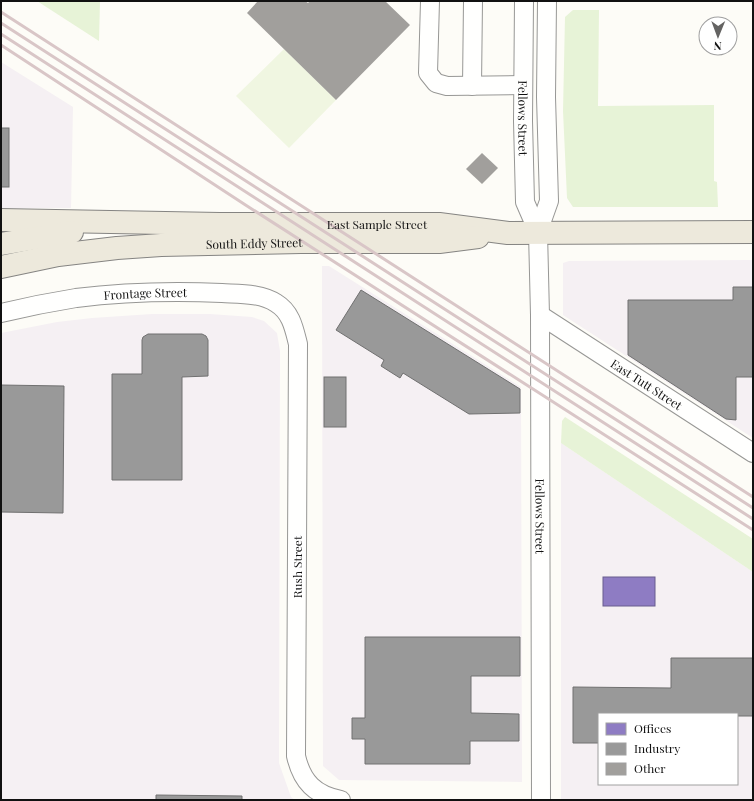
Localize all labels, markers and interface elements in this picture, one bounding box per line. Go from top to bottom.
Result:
north arrow [698,16,738,56]
text: N [714,39,722,54]
street label: Fellows Street [515,80,532,157]
street label: East Sample Street [327,216,428,232]
street label: South Eddy Street [206,234,303,252]
street label: Frontage Street [103,284,188,303]
street label: East Tutt Street [608,355,686,414]
street label: Fellows Street [532,478,548,555]
street label: Rush Street [289,535,305,598]
legend [598,713,738,785]
text: Offices [634,720,671,736]
text: Industry [634,740,680,756]
text: Other [634,760,666,776]

